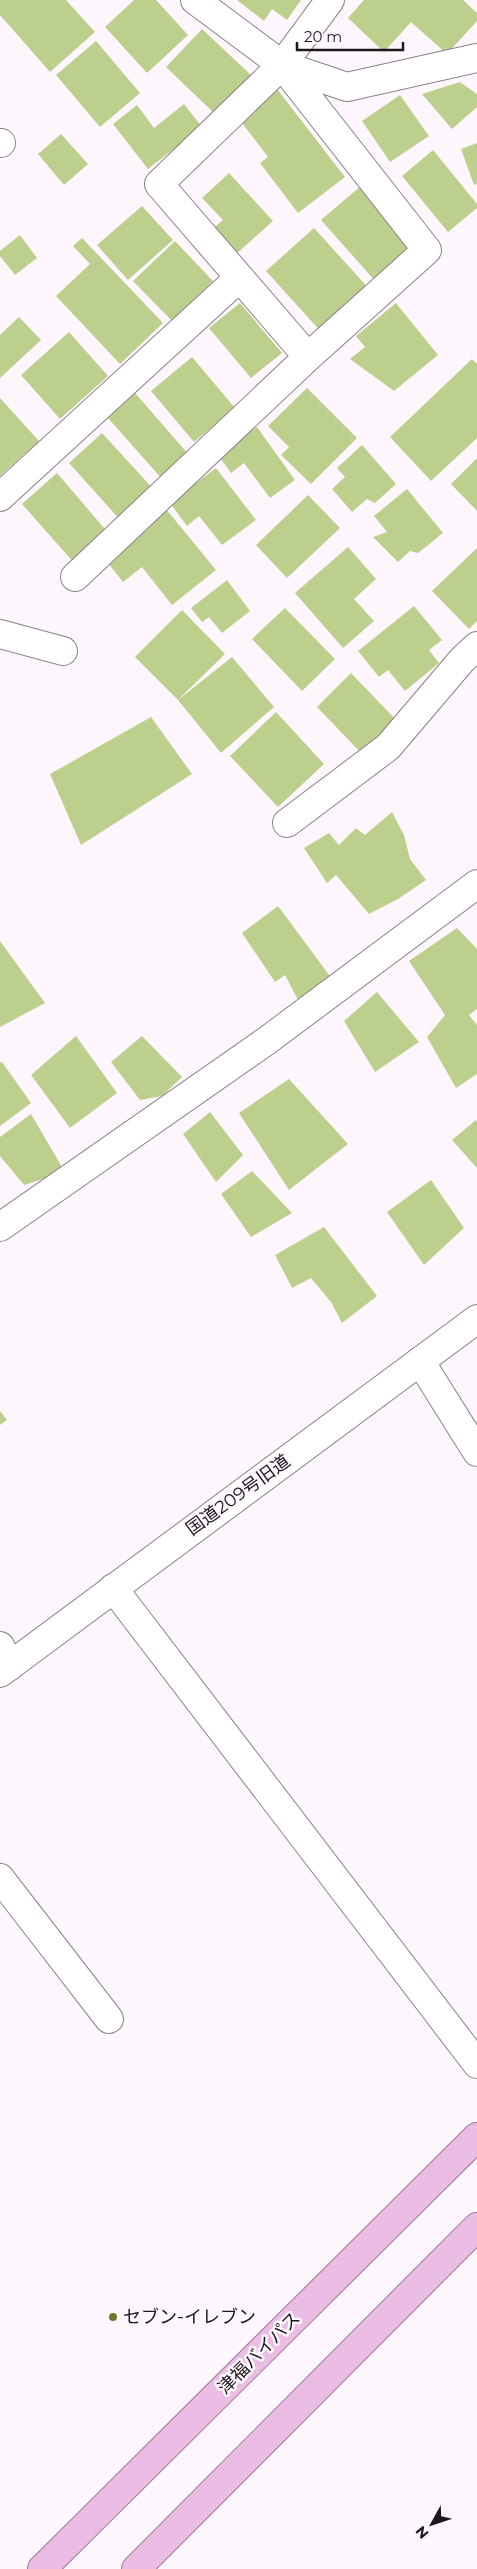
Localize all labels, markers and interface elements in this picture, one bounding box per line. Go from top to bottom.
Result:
scale bar [297,20,403,52]
text: 20 m [304,27,342,46]
street label: 国道209号旧道 [182,1450,294,1540]
place label: セブン-イレブン [123,2306,256,2328]
street label: 津福バイパス [213,2307,305,2399]
marker: セブン-イレブン [107,2311,119,2323]
north arrow [407,2499,457,2549]
text: N [412,2522,433,2542]

